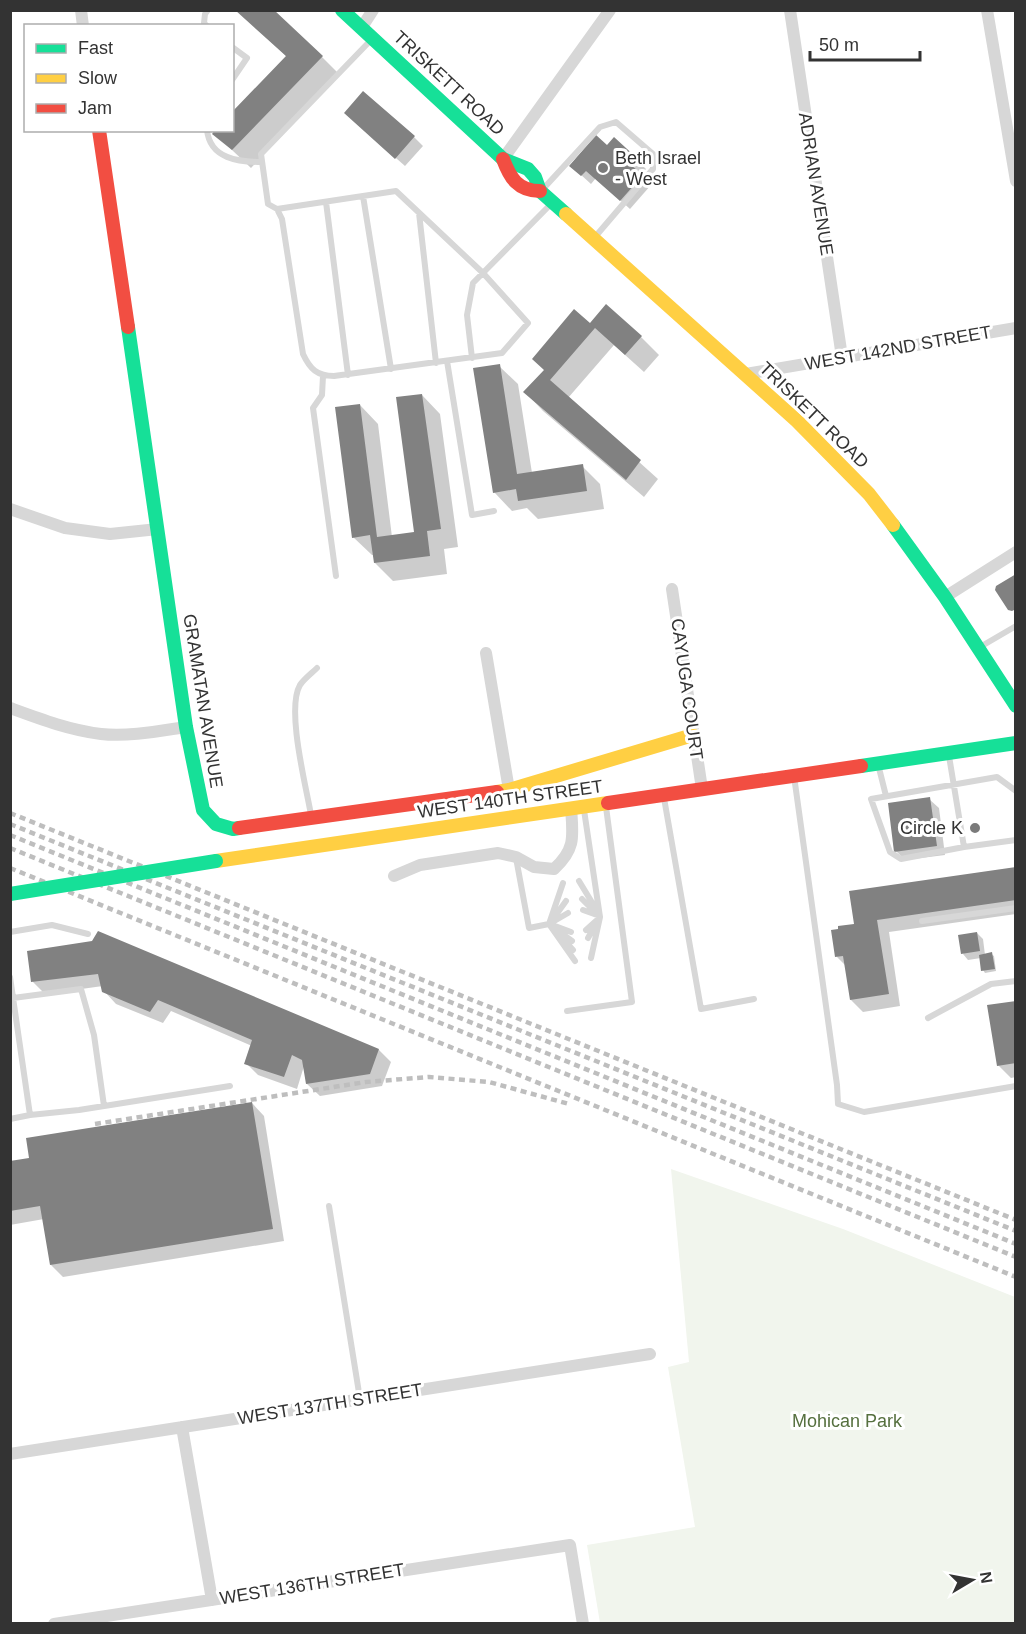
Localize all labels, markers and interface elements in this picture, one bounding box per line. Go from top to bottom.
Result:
legend [24,24,234,132]
scale bar [810,24,920,62]
street label: TRISKETT ROAD [390,27,508,139]
text: 50 m [819,35,859,55]
text: Fast [78,38,113,58]
text: Slow [78,68,118,88]
text: Jam [78,98,112,118]
street label: ADRIAN AVENUE [795,111,837,257]
place label: Beth Israel - West [615,148,701,189]
marker: Beth Israel - West [596,161,610,175]
street label: WEST 142ND STREET [803,322,993,374]
street label: TRISKETT ROAD [755,358,873,472]
street label: GRAMATAN AVENUE [179,613,227,789]
street label: CAYUGA COURT [667,617,707,761]
street label: WEST 140TH STREET [416,776,604,822]
place label: Circle K [900,818,963,838]
marker: Circle K [968,821,982,835]
street label: WEST 137TH STREET [236,1380,424,1428]
park label: Mohican Park [792,1411,903,1431]
north arrow [942,1550,1002,1610]
street label: WEST 136TH STREET [218,1560,406,1608]
text: N [977,1570,996,1585]

